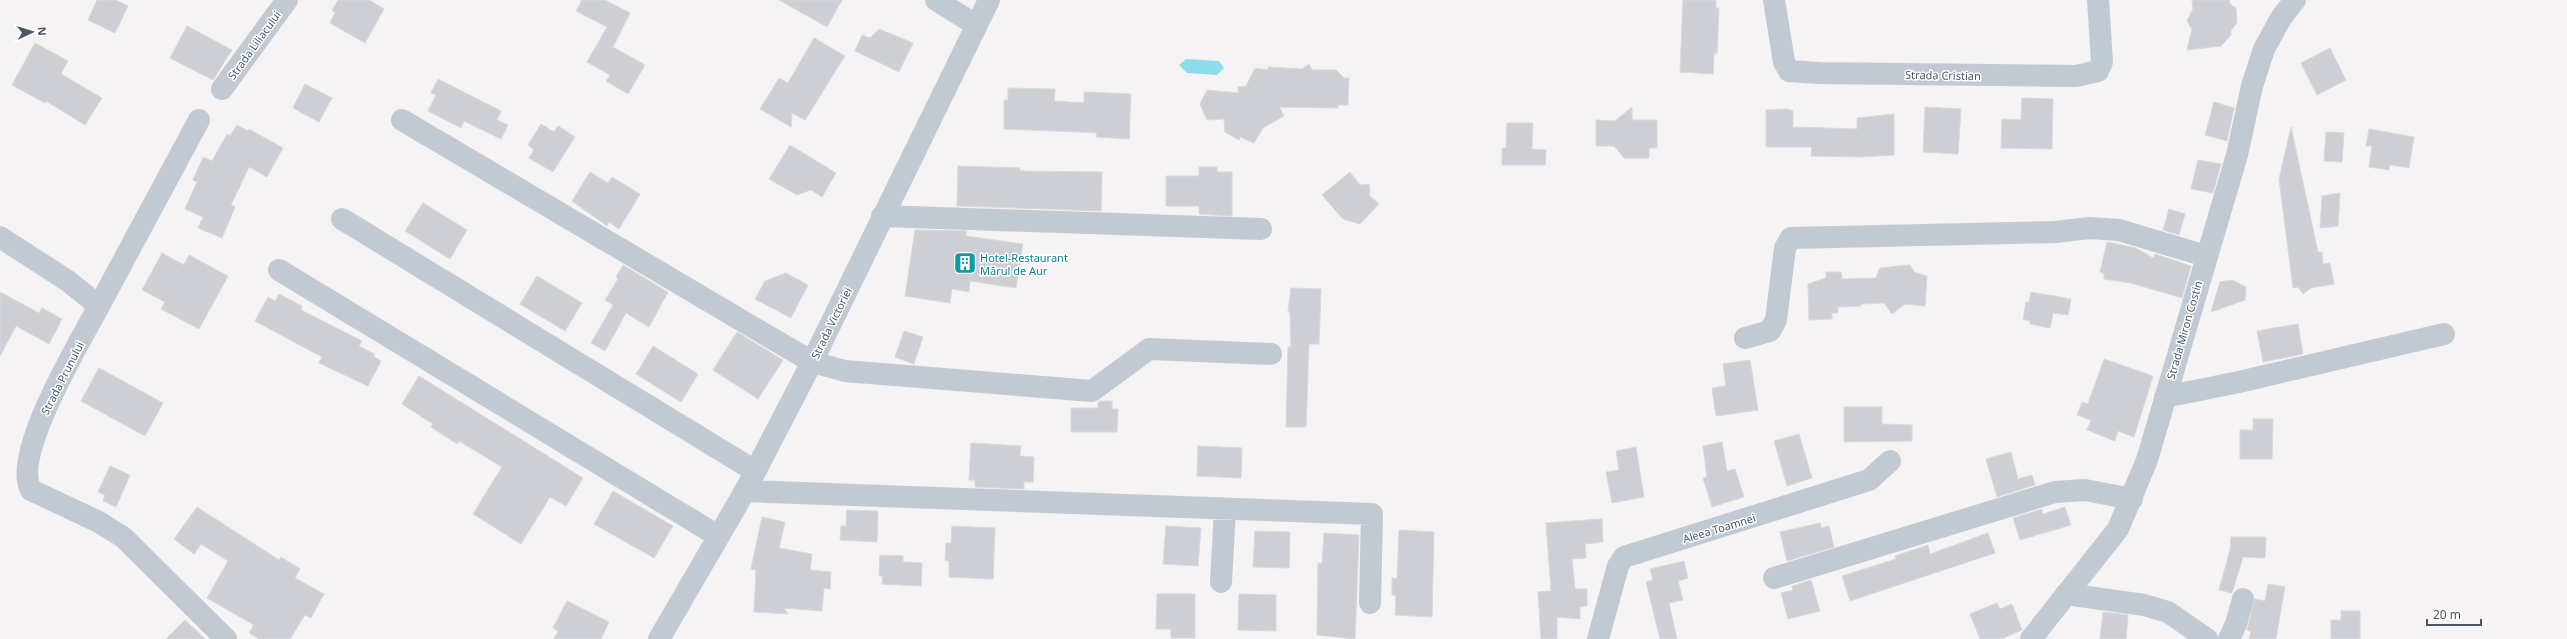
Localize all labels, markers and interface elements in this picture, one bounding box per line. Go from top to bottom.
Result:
street label: Strada Liliacului [224,8,284,82]
north arrow [12,12,52,52]
text: N [35,26,50,36]
street label: Strada Cristian [1905,67,1981,83]
building icon: Hotel-Restaurant Mărul de Aur [952,250,978,276]
place label: Hotel-Restaurant Mărul de Aur [980,250,1068,278]
street label: Strada Miron Costin [2163,279,2205,381]
street label: Strada Victoriei [807,285,855,361]
street label: Strada Prunului [37,339,87,417]
street label: Aleea Toamnei [1681,510,1757,546]
scale bar [2427,601,2481,627]
text: 20 m [2433,606,2461,623]

